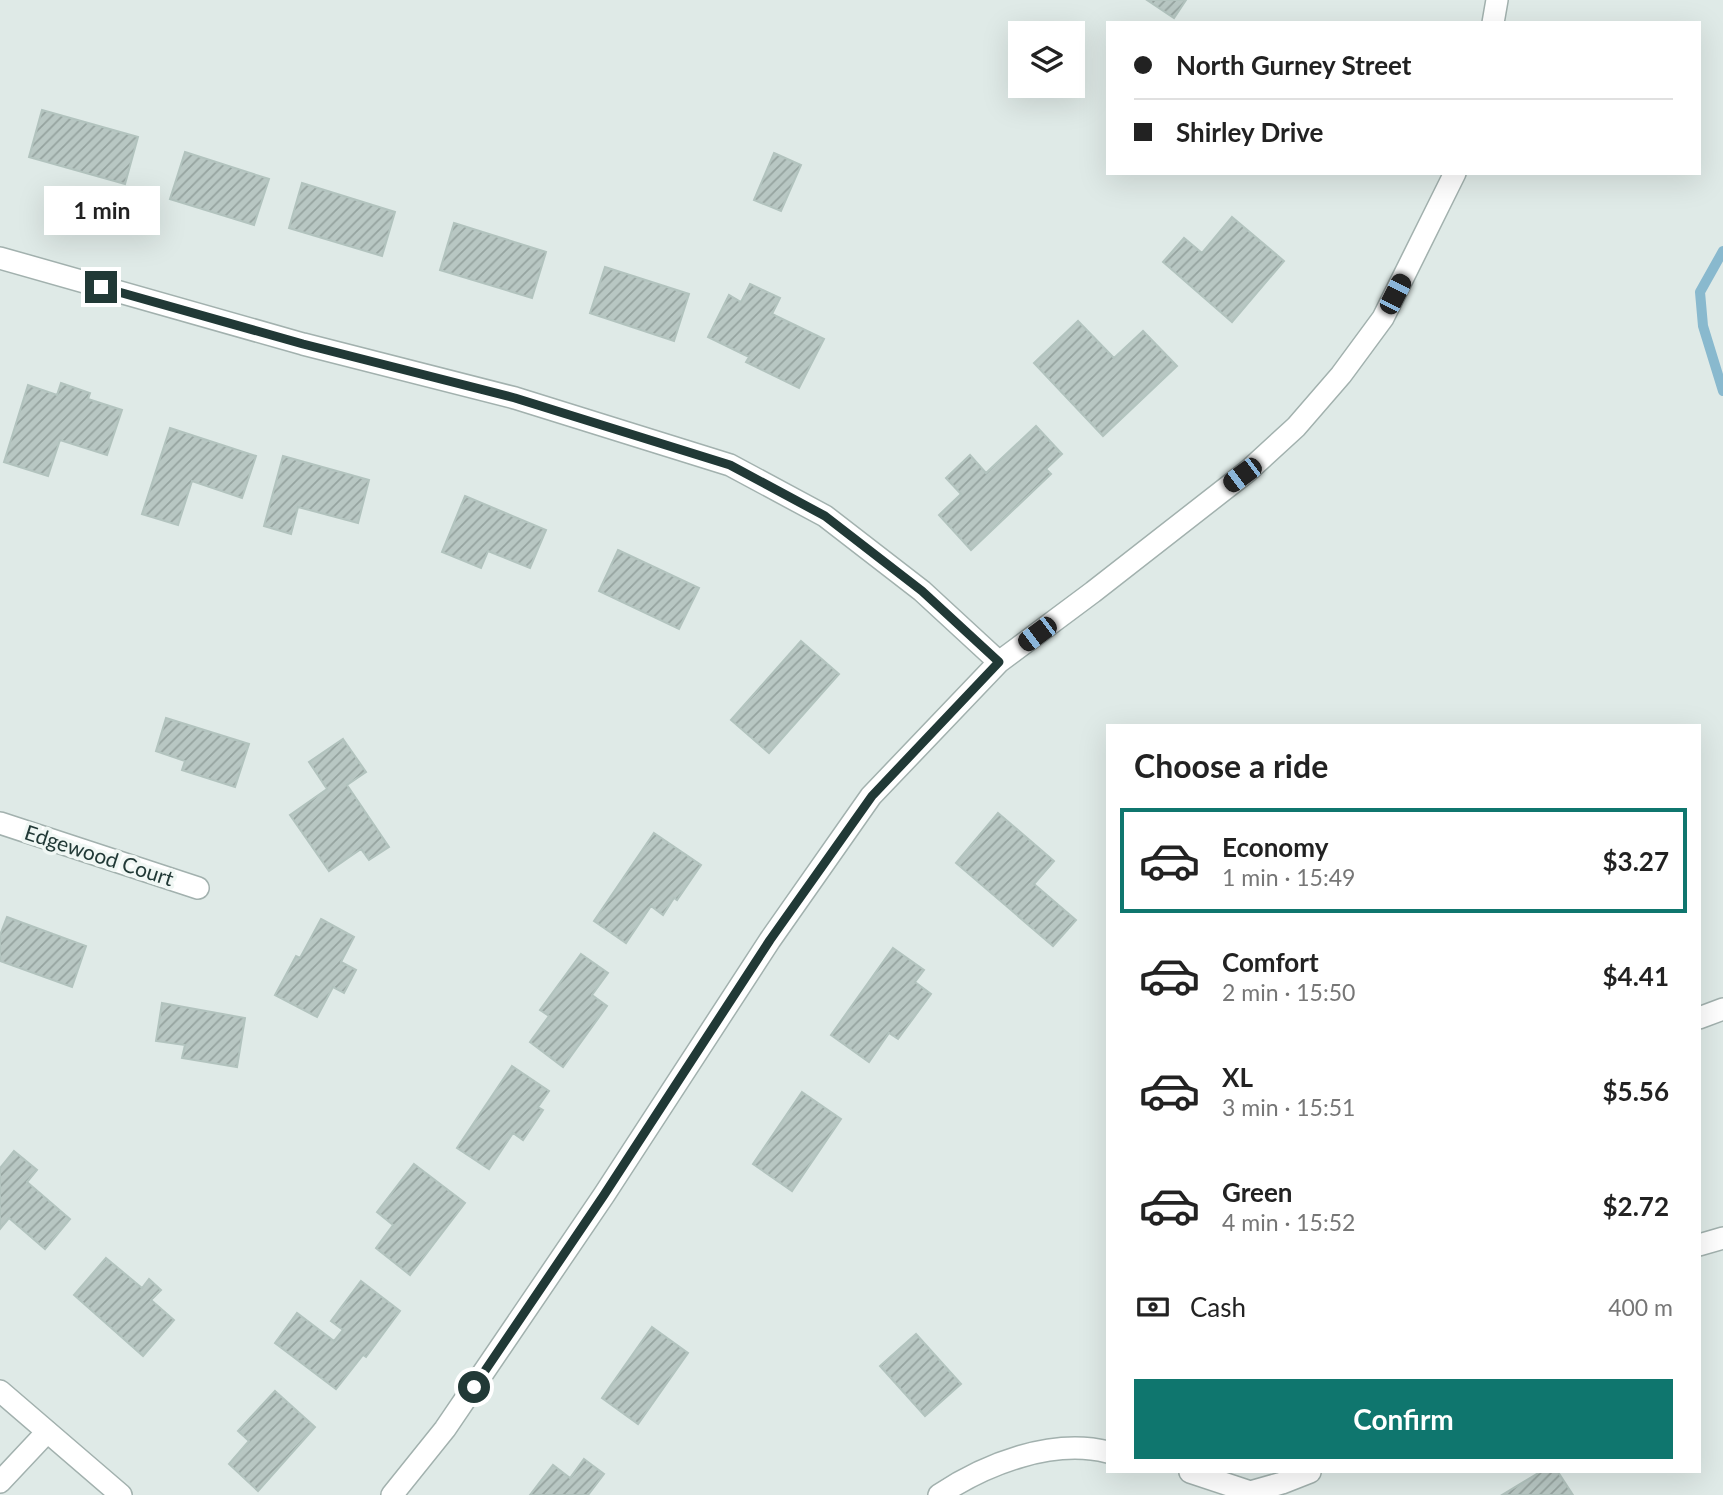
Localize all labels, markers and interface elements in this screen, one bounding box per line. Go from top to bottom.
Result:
map controls [1008,21,1085,98]
button: layers [1008,21,1085,98]
text: North Gurney Street [1176,49,1412,81]
text: Shirley Drive [1176,116,1323,148]
callout: 1 min [43,186,159,234]
text: 1 min [73,196,131,224]
route end [85,271,117,303]
car [1377,271,1414,317]
car [1219,454,1266,496]
car [1014,613,1061,655]
text: Choose a ride [1134,746,1328,785]
street label: Edgewood Court [22,819,178,891]
icon: car [1138,829,1201,892]
text: Economy [1222,831,1328,863]
text: $3.27 [1603,845,1669,877]
text: 1 min · 15:49 [1222,863,1355,891]
icon: car [1138,944,1201,1007]
text: Comfort [1222,946,1319,978]
text: $4.41 [1603,960,1669,992]
text: 2 min · 15:50 [1222,978,1355,1006]
icon: car [1138,1059,1201,1122]
text: XL [1222,1061,1253,1093]
text: $5.56 [1603,1075,1669,1107]
text: 3 min · 15:51 [1222,1093,1355,1121]
icon: car [1138,1174,1201,1237]
text: Green [1222,1176,1292,1208]
text: $2.72 [1603,1190,1669,1222]
text: 4 min · 15:52 [1222,1208,1355,1236]
icon: cash [1134,1288,1172,1326]
text: Cash [1190,1291,1246,1323]
text: 400 m [1608,1293,1673,1321]
route start [458,1371,490,1403]
button: Confirm [1134,1379,1673,1459]

